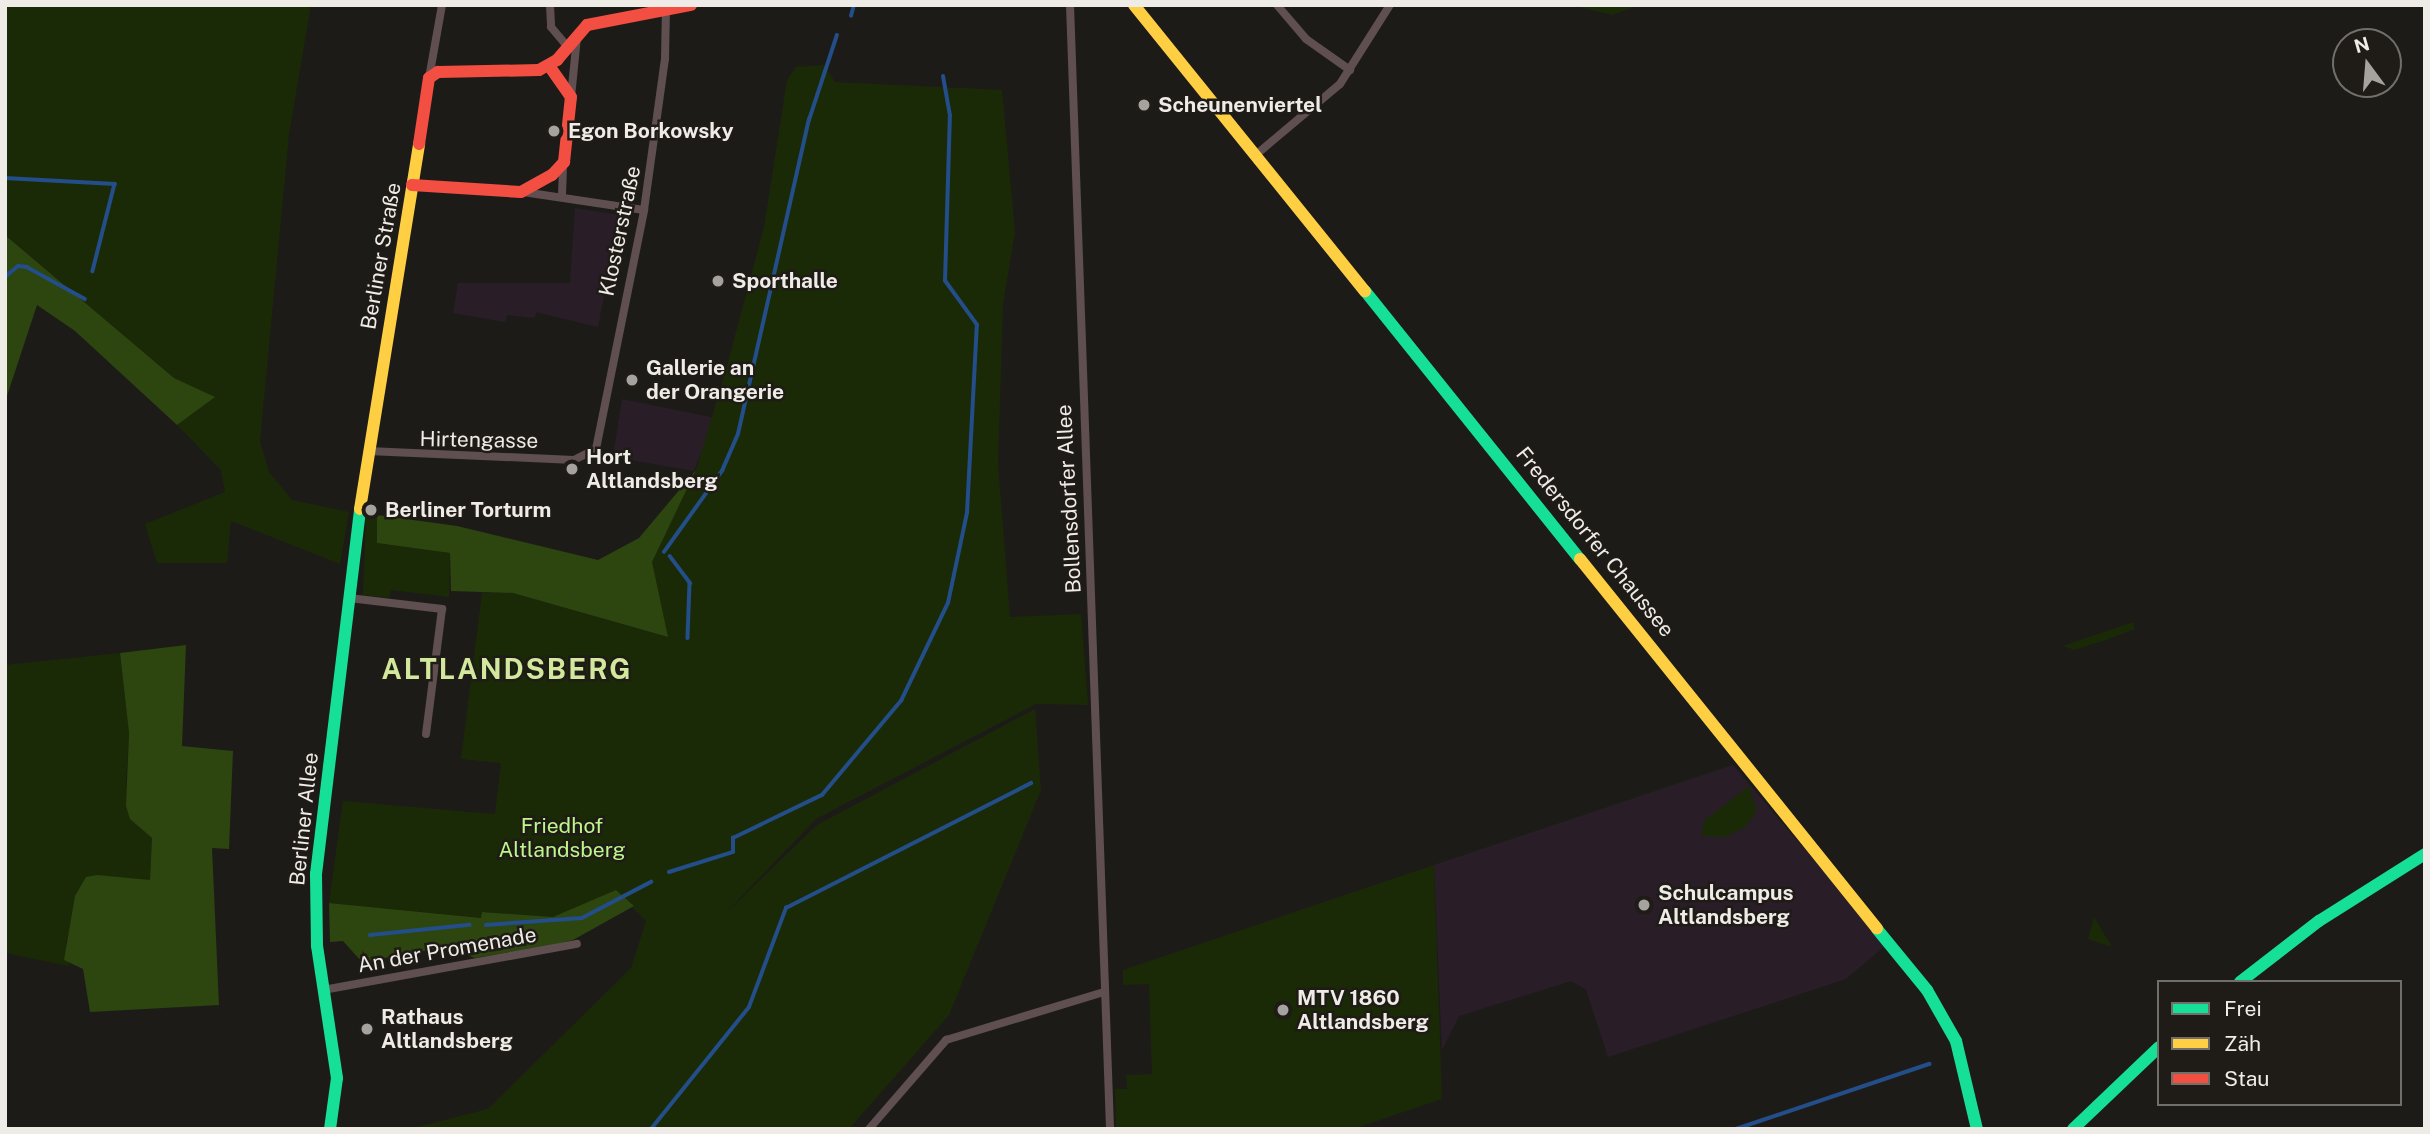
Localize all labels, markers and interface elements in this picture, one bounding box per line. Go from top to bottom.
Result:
north arrow [2332,28,2402,98]
text: N [2352,32,2372,57]
place label: Scheunenviertel [1158,92,1322,118]
marker: Scheunenviertel [1136,97,1152,113]
place label: Egon Borkowsky [568,118,734,144]
marker: Egon Borkowsky [546,123,562,139]
street label: Klosterstraße [594,164,646,298]
street label: Berliner Straße [356,181,406,331]
place label: Sporthalle [732,268,838,294]
marker: Sporthalle [710,273,726,289]
place label: Gallerie an der Orangerie [646,355,784,405]
marker: Gallerie an der Orangerie [624,372,640,388]
street label: Bollensdorfer Allee [1051,404,1087,594]
street label: Hirtengasse [419,426,539,454]
street label: Fredersdorfer Chaussee [1511,442,1679,642]
place label: Hort Altlandsberg [586,444,718,494]
marker: Hort Altlandsberg [564,461,580,477]
place label: Berliner Torturm [385,497,551,523]
marker: Berliner Torturm [363,502,379,518]
district label: ALTLANDSBERG [383,652,631,686]
street label: Berliner Allee [284,751,324,887]
park label: Friedhof Altlandsberg [498,813,626,863]
place label: Schulcampus Altlandsberg [1658,880,1793,930]
marker: Schulcampus Altlandsberg [1636,897,1652,913]
street label: An der Promenade [356,922,538,978]
legend [2157,980,2402,1106]
place label: MTV 1860 Altlandsberg [1297,985,1429,1035]
text: Frei [2224,996,2262,1021]
marker: MTV 1860 Altlandsberg [1275,1002,1291,1018]
place label: Rathaus Altlandsberg [381,1004,513,1054]
marker: Rathaus Altlandsberg [359,1021,375,1037]
text: Zäh [2224,1031,2261,1056]
text: Stau [2224,1066,2270,1091]

